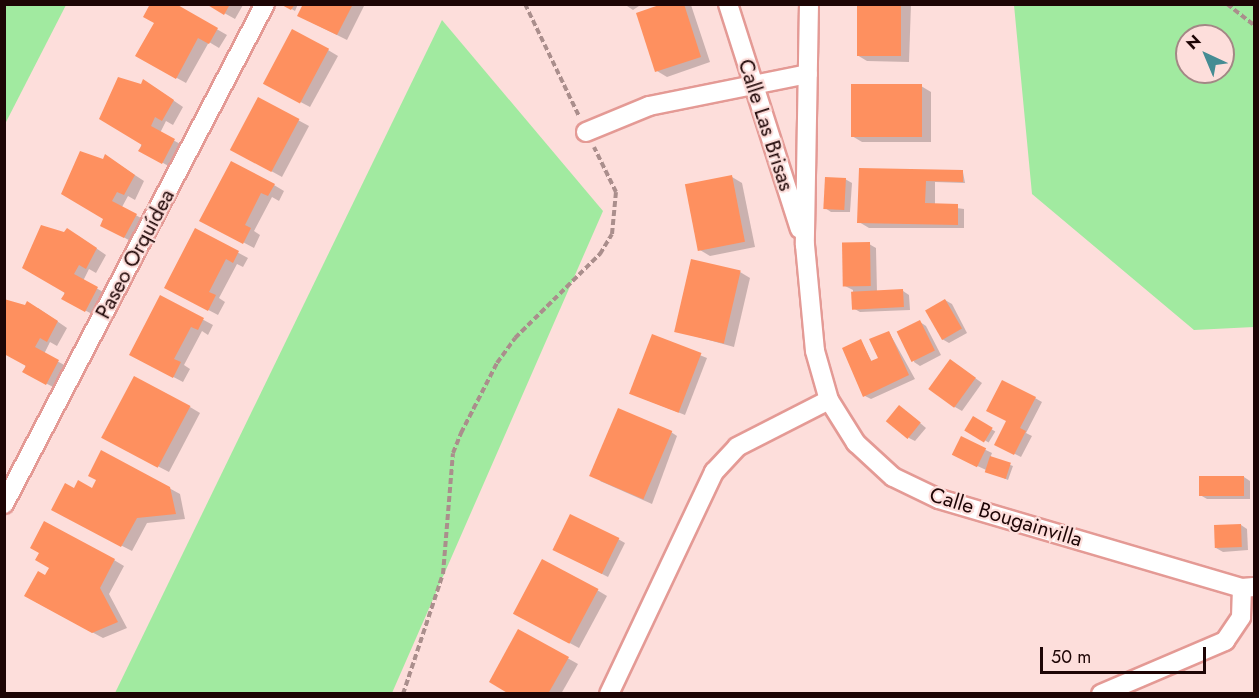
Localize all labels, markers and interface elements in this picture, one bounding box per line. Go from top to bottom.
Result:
north arrow [1175,24,1235,84]
text: N [1181,29,1206,55]
street label: Calle Las Brisas [733,56,799,194]
street label: Paseo Orquídea [90,185,180,323]
street label: Calle Bougainvilla [927,482,1085,552]
scale bar [1043,635,1210,673]
text: 50 m [1051,644,1091,670]

